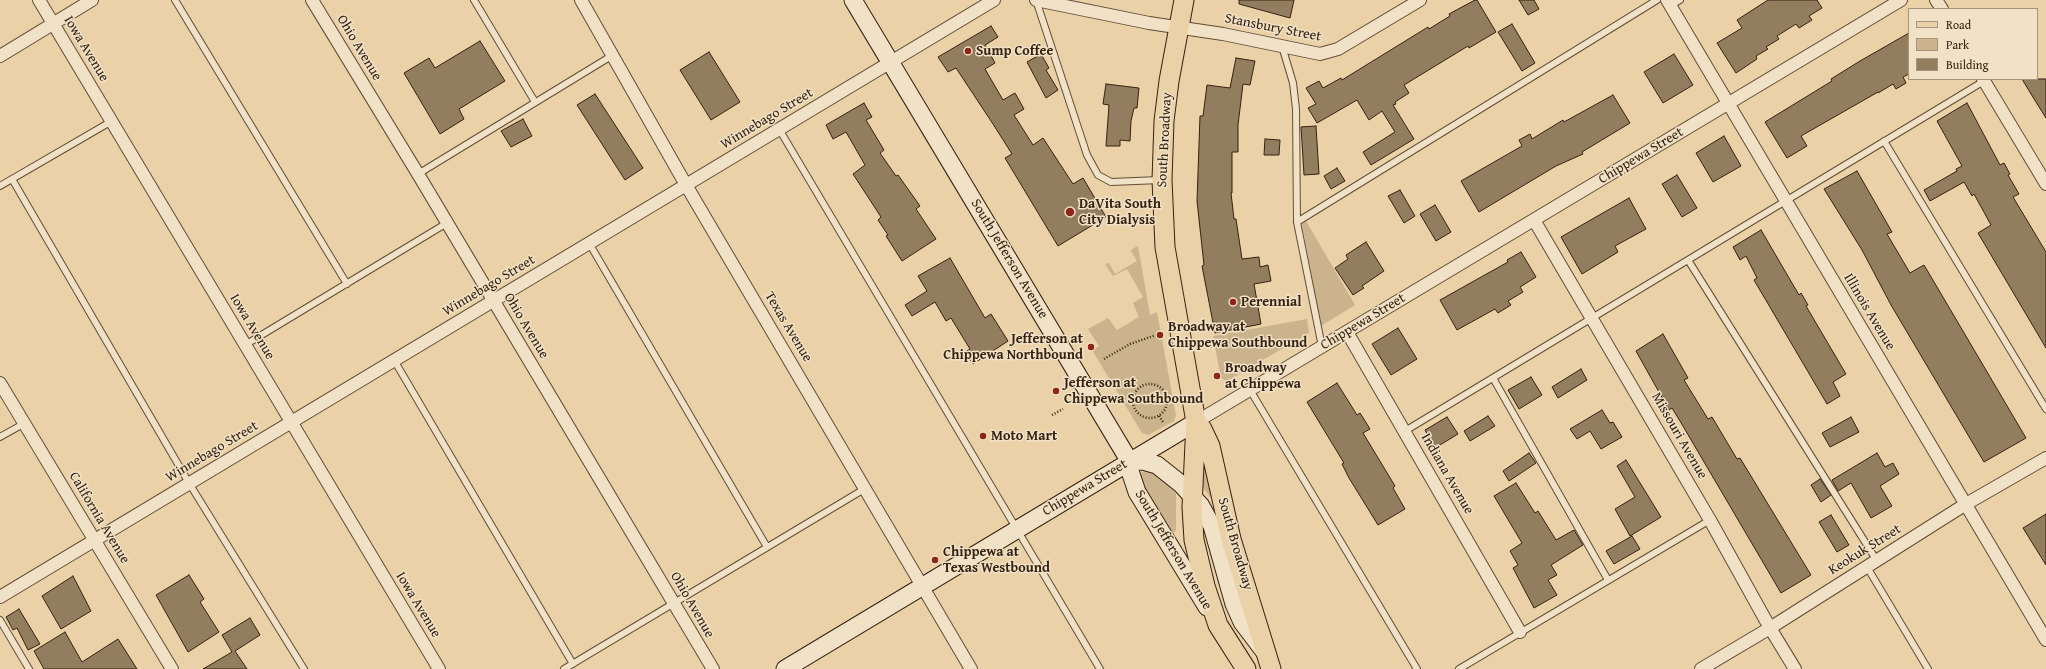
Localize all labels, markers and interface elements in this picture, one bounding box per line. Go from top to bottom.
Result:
legend [1908,8,2038,80]
street label: Stansbury Street [1223,10,1323,46]
street label: Ohio Avenue [333,12,385,84]
street label: Iowa Avenue [60,13,112,85]
text: Road [1946,16,1971,33]
text: Park [1946,36,1969,53]
place label: Sump Coffee [976,43,1053,59]
marker: Sump Coffee [963,46,973,56]
text: Building [1946,56,1989,73]
street label: Winnebago Street [718,85,816,153]
street label: South Broadway [1154,92,1176,188]
street label: Chippewa Street [1596,124,1686,188]
street label: South Jefferson Avenue [967,196,1051,322]
place label: DaVita South City Dialysis [1079,196,1161,228]
marker: DaVita South City Dialysis [1064,206,1076,218]
street label: Winnebago Street [440,252,538,320]
street label: Illinois Avenue [1839,271,1899,353]
street label: Texas Avenue [760,289,816,365]
street label: Ohio Avenue [500,290,552,362]
street label: Chippewa Street [1318,290,1408,354]
street label: Iowa Avenue [226,291,278,363]
place label: Perennial [1241,294,1302,310]
marker: Perennial [1228,297,1238,307]
place label: Broadway at Chippewa Southbound [1168,319,1307,352]
marker: Broadway at Chippewa Southbound [1155,330,1165,340]
place label: Jefferson at Chippewa Northbound [943,331,1083,364]
marker: Jefferson at Chippewa Northbound [1086,342,1096,352]
place label: Broadway at Chippewa [1225,360,1301,392]
marker: Broadway at Chippewa [1212,371,1222,381]
place label: Jefferson at Chippewa Southbound [1064,375,1203,408]
marker: Jefferson at Chippewa Southbound [1051,386,1061,396]
street label: Missouri Avenue [1647,390,1711,482]
street label: Winnebago Street [163,418,261,486]
place label: Moto Mart [991,428,1057,444]
street label: Indiana Avenue [1417,430,1477,518]
marker: Moto Mart [978,431,988,441]
street label: Chippewa Street [1040,456,1130,520]
street label: California Avenue [65,469,133,567]
street label: South Jefferson Avenue [1131,487,1215,613]
street label: South Broadway [1214,496,1256,592]
street label: Keokuk Street [1826,521,1904,579]
place label: Chippewa at Texas Westbound [943,544,1050,576]
marker: Chippewa at Texas Westbound [930,555,940,565]
street label: Iowa Avenue [392,569,444,641]
street label: Ohio Avenue [666,569,718,641]

